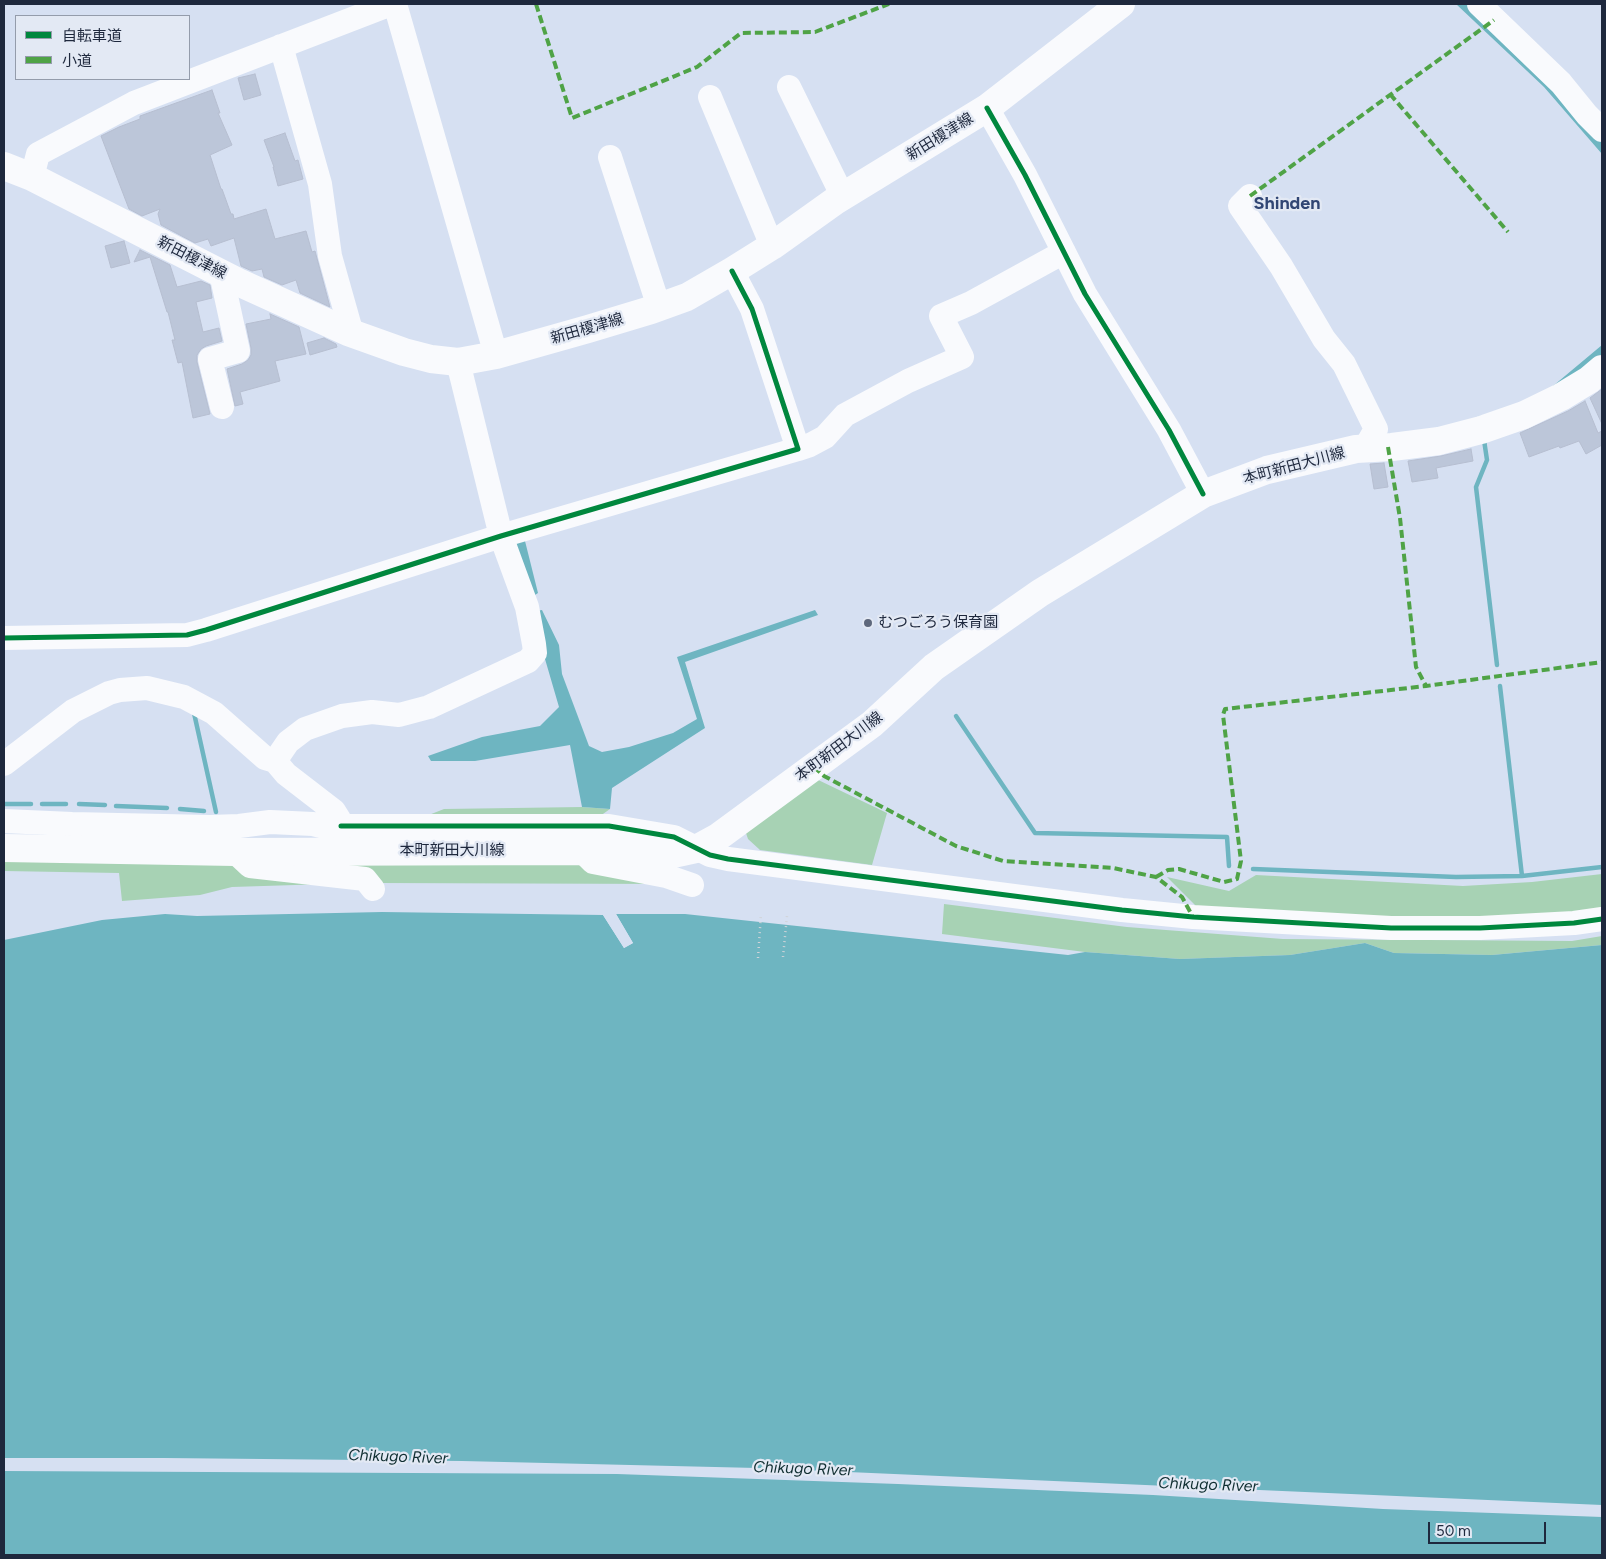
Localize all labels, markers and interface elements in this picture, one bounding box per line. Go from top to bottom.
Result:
legend [15,15,190,80]
text: 自転車道 [62,27,122,45]
text: 小道 [62,52,92,70]
street label: 新田榎津線 [903,109,977,165]
district label: Shinden [1253,193,1321,215]
street label: 新田榎津線 [155,233,229,283]
street label: 新田榎津線 [548,310,626,348]
street label: 本町新田大川線 [1241,444,1347,488]
place label: むつごろう保育園 [878,614,998,632]
marker: むつごろう保育園 [862,617,874,629]
street label: 本町新田大川線 [792,708,886,786]
street label: 本町新田大川線 [400,842,504,860]
water label: Chikugo River [348,1446,448,1468]
water label: Chikugo River [753,1458,853,1480]
water label: Chikugo River [1158,1474,1258,1496]
scale bar [1431,1512,1548,1544]
text: 50 m [1436,1522,1471,1540]

